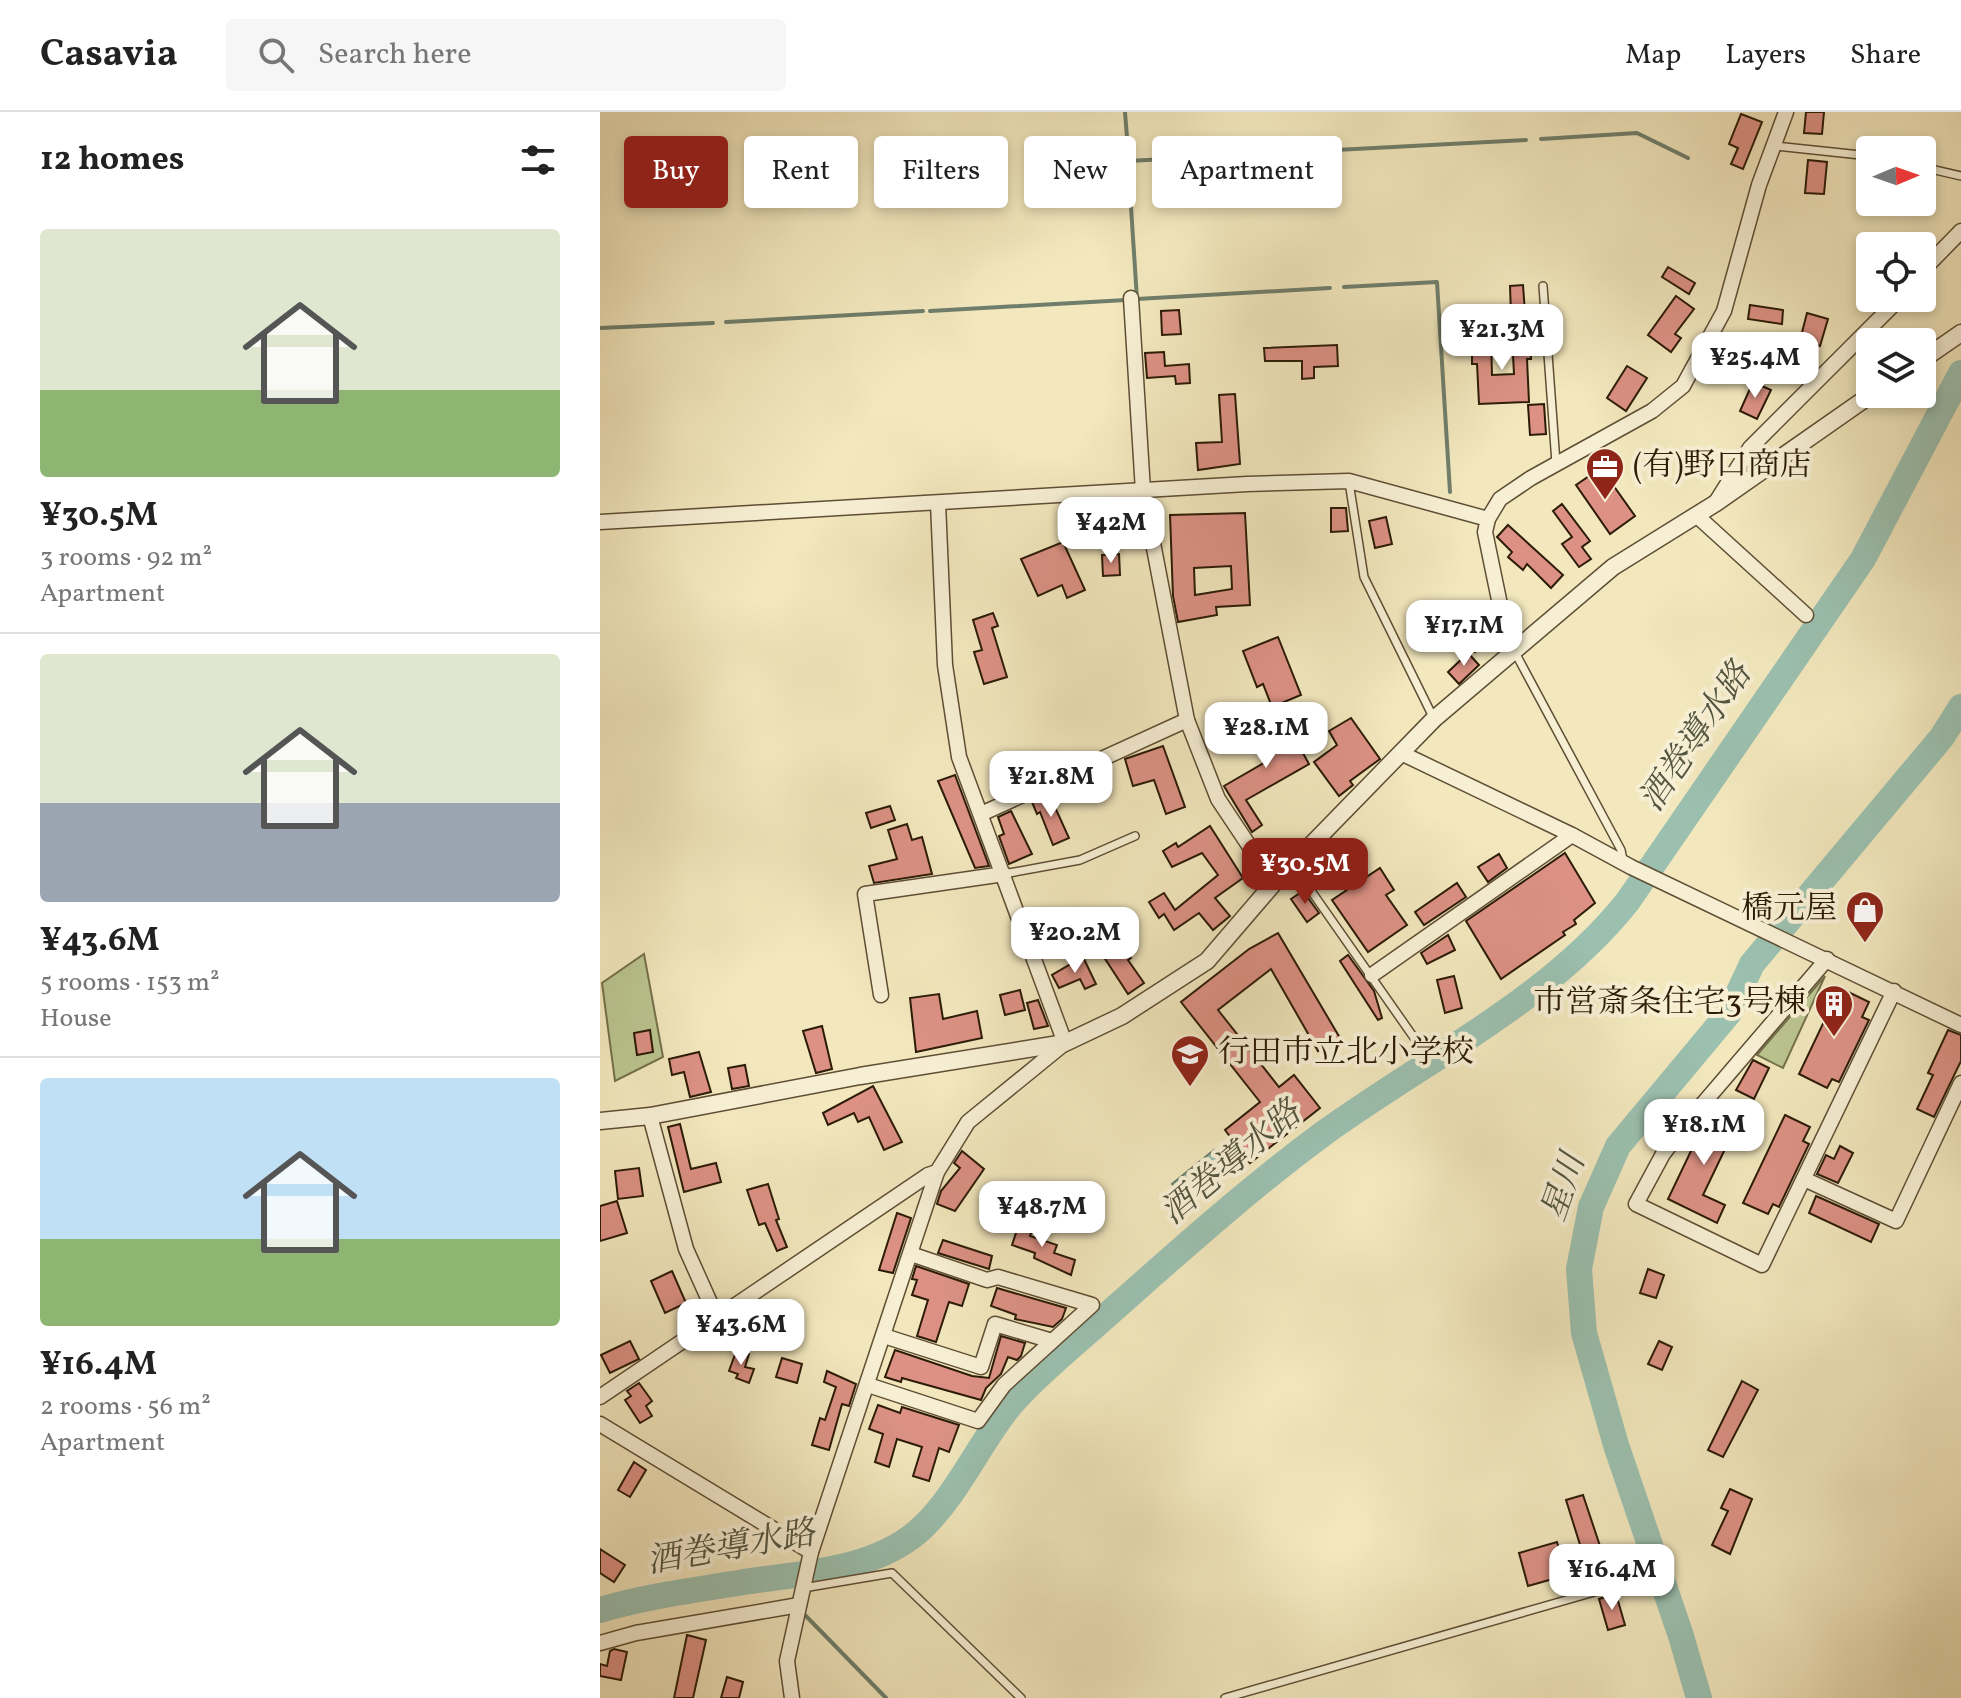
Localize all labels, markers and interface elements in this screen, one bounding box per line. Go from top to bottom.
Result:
search box [226,19,786,91]
text: Casavia [40,29,178,82]
icon: search [254,33,298,77]
text: Search here [318,34,471,76]
text: Map [1625,36,1681,75]
text: Layers [1725,36,1806,75]
text: Share [1850,36,1921,75]
chip: Buy [624,136,728,208]
chip: Rent [744,136,858,208]
chip: Filters [874,136,1008,208]
chip: New [1024,136,1136,208]
chip: Apartment [1152,136,1342,208]
north arrow [1856,136,1936,216]
map controls [1856,136,1936,408]
text: 12 homes [40,137,184,184]
icon: filters [516,138,560,182]
button: locate [1856,232,1936,312]
icon: home [228,281,372,425]
pin: ¥21.3M [1437,304,1567,372]
text: ¥21.3M [1459,312,1545,348]
button: layers [1856,328,1936,408]
pin: ¥25.4M [1690,332,1820,400]
text: ¥25.4M [1710,340,1800,376]
place label: (有)野口商店 [1633,445,1812,489]
office icon: (有)野口商店 [1584,446,1626,501]
text: ¥30.5M [40,493,158,540]
pin: ¥42M [1064,497,1158,565]
text: ¥42M [1076,505,1146,541]
text: 3 rooms · 92 m² [40,540,212,576]
text: Apartment [40,576,165,612]
pin: ¥17.1M [1399,600,1529,668]
text: ¥17.1M [1424,608,1504,644]
water label: 酒巻導水路 [1630,653,1765,822]
pin: ¥28.1M [1201,702,1331,770]
icon: home [228,706,372,850]
text: ¥28.1M [1223,710,1309,746]
pin: ¥21.8M [986,751,1116,819]
text: ¥21.8M [1007,759,1095,795]
pin: ¥30.5M [1240,838,1370,906]
text: ¥30.5M [1260,846,1350,882]
place label: 橋元屋 [1741,888,1837,932]
shop icon: 橋元屋 [1844,889,1886,944]
pin: ¥20.2M [1010,907,1140,975]
text: ¥20.2M [1029,915,1121,951]
text: ¥43.6M [40,918,159,965]
text: 5 rooms · 153 m² [40,965,220,1001]
place label: 市営斎条住宅3号棟 [1534,982,1806,1026]
building icon: 市営斎条住宅3号棟 [1813,983,1855,1038]
text: House [40,1001,112,1037]
place label: 行田市立北小学校 [1218,1032,1474,1076]
school or university icon: 行田市立北小学校 [1169,1033,1211,1088]
water label: 酒巻導水路 [1152,1090,1314,1237]
pin: ¥18.1M [1639,1099,1769,1167]
text: ¥18.1M [1662,1107,1746,1143]
icon: home [228,1130,372,1274]
water label: 星川 [1532,1144,1600,1228]
pin: ¥48.7M [977,1181,1107,1249]
text: ¥48.7M [997,1189,1087,1225]
pin: ¥43.6M [676,1299,806,1367]
text: ¥43.6M [695,1307,787,1343]
text: ¥16.4M [40,1342,157,1389]
text: 2 rooms · 56 m² [40,1389,211,1425]
text: Apartment [40,1425,165,1461]
water label: 酒巻導水路 [643,1511,821,1587]
pin: ¥16.4M [1547,1544,1677,1612]
text: ¥16.4M [1567,1552,1657,1588]

